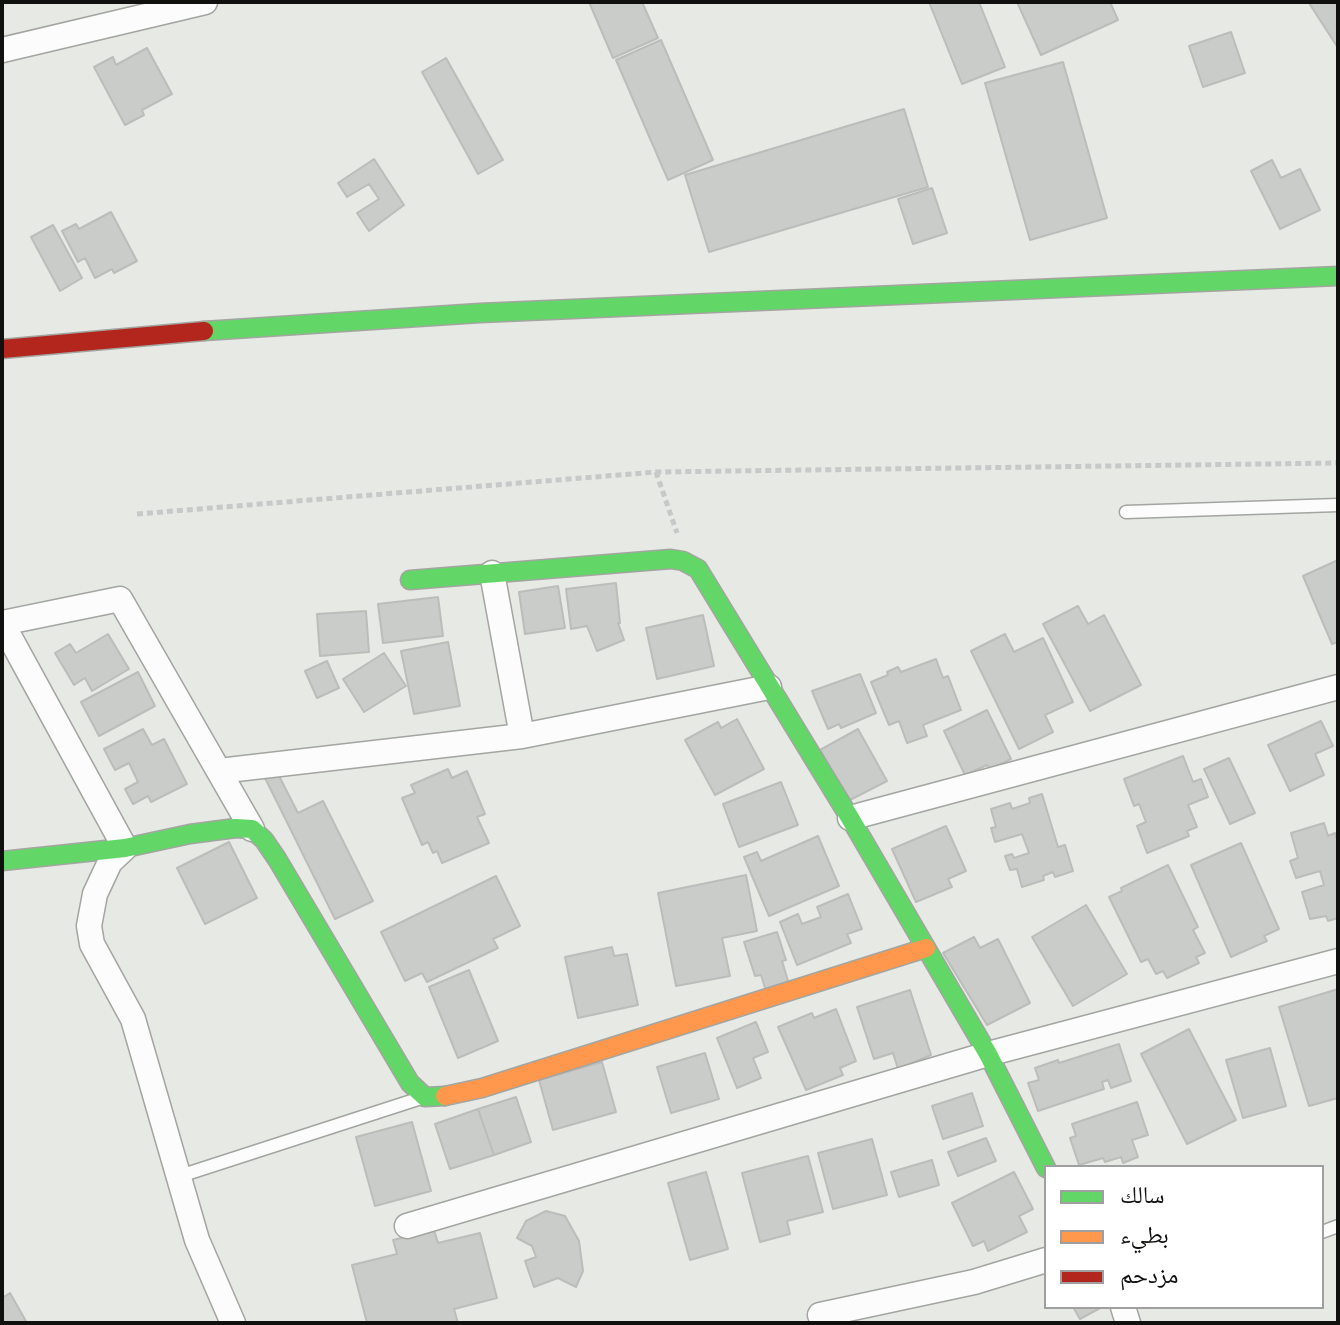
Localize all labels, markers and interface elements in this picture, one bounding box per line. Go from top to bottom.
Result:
legend [1044,1165,1324,1309]
text: سالك [1120,1181,1165,1209]
text: بطيء [1120,1221,1169,1249]
text: مزدحم [1120,1261,1179,1289]

